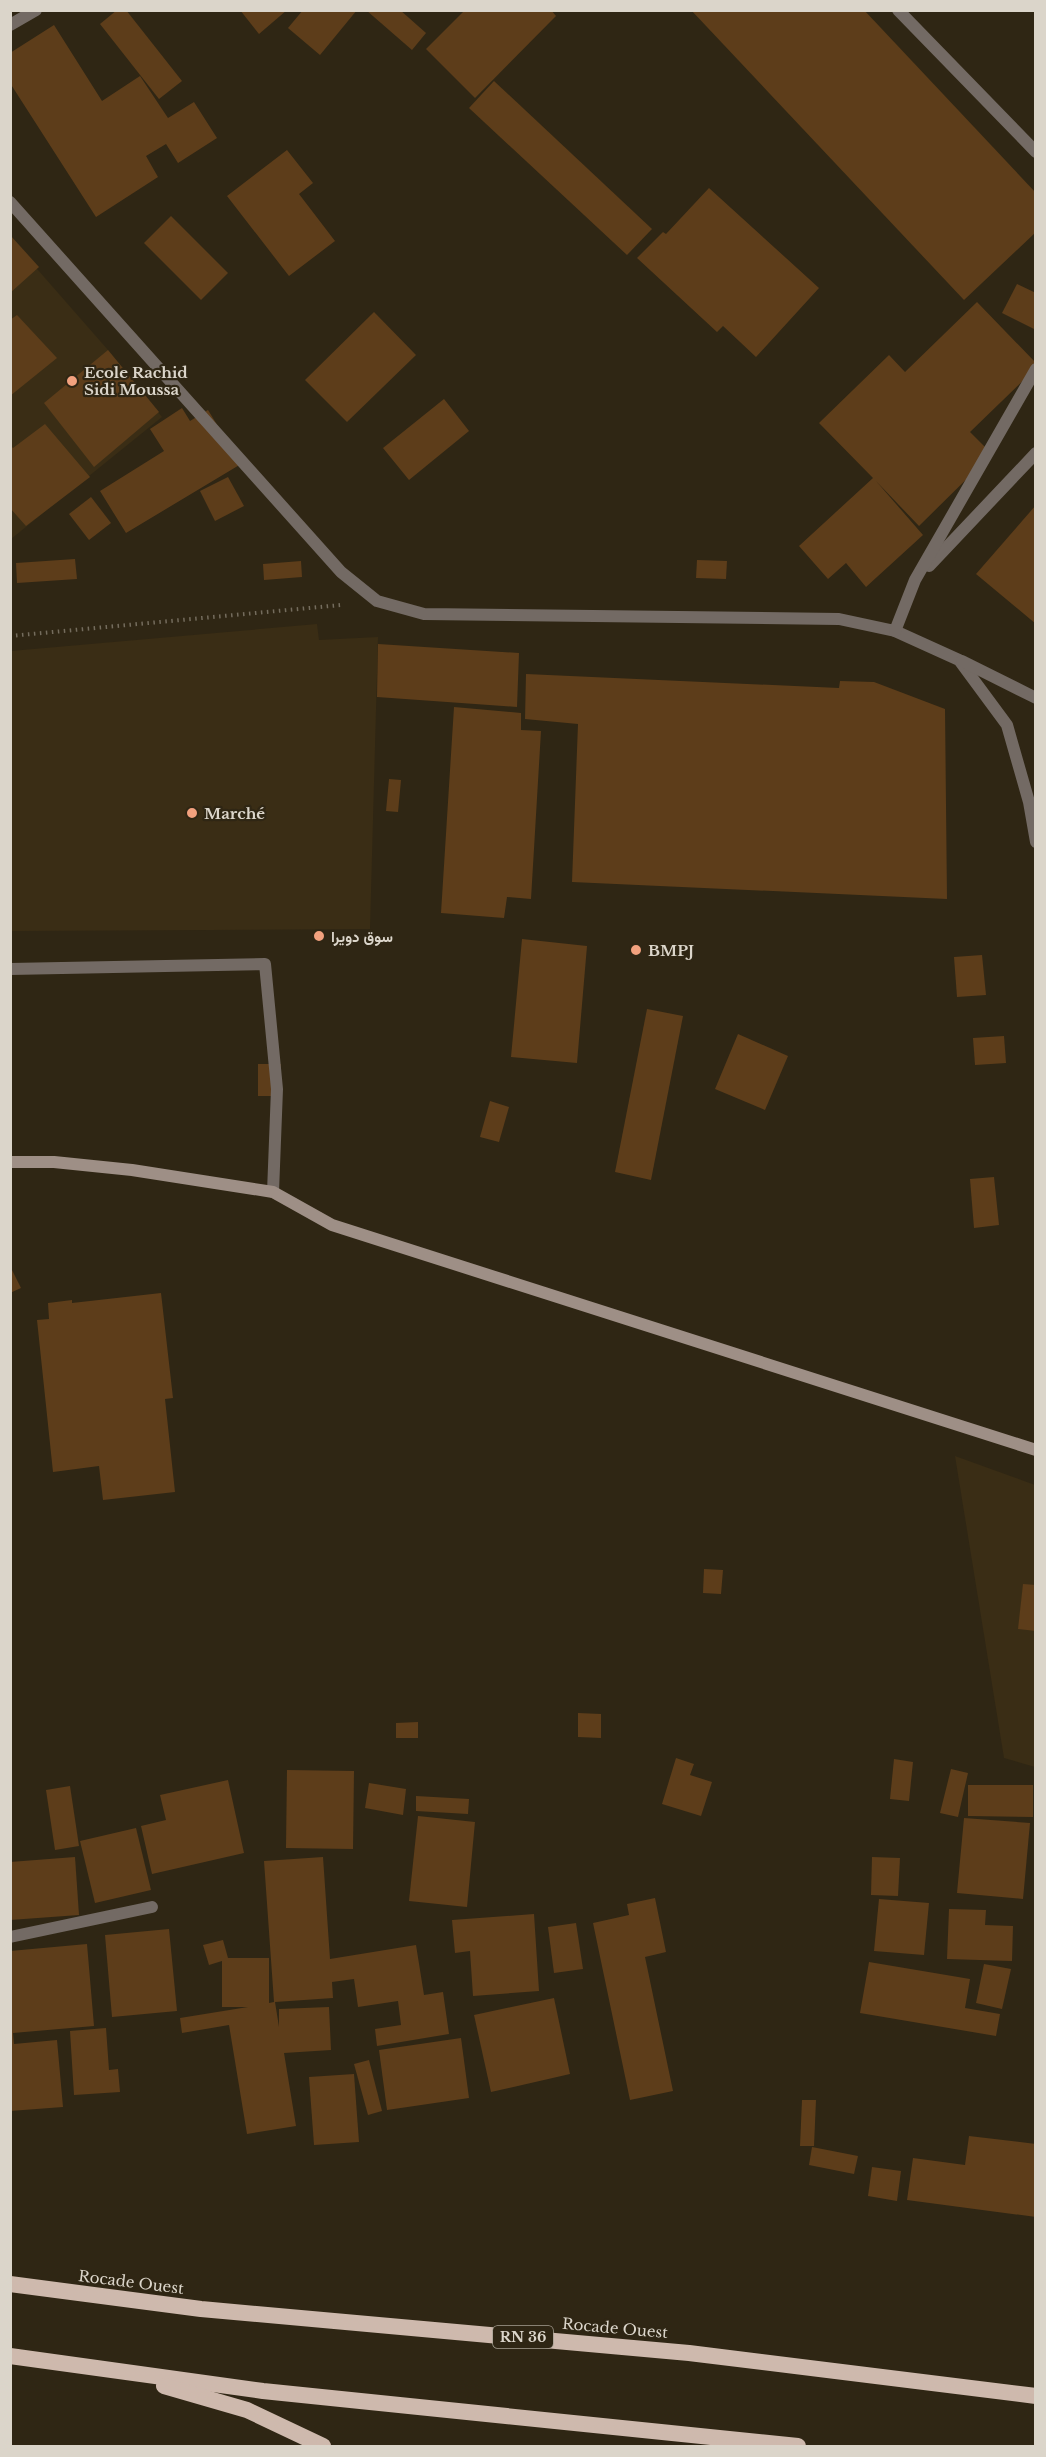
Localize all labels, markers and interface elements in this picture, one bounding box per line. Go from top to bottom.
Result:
place label: Ecole Rachid Sidi Moussa [84,363,188,399]
marker: Ecole Rachid Sidi Moussa [65,374,79,388]
place label: Marché [204,804,265,823]
marker: Marché [185,806,199,820]
place label: سوق دويرا [331,927,393,946]
marker: سوق دويرا [312,929,326,943]
place label: BMPJ [648,941,694,960]
marker: BMPJ [629,943,643,957]
street label: Rocade Ouest [77,2266,185,2298]
street label: Rocade Ouest [561,2314,669,2342]
road number: RN 36 [493,2326,553,2348]

